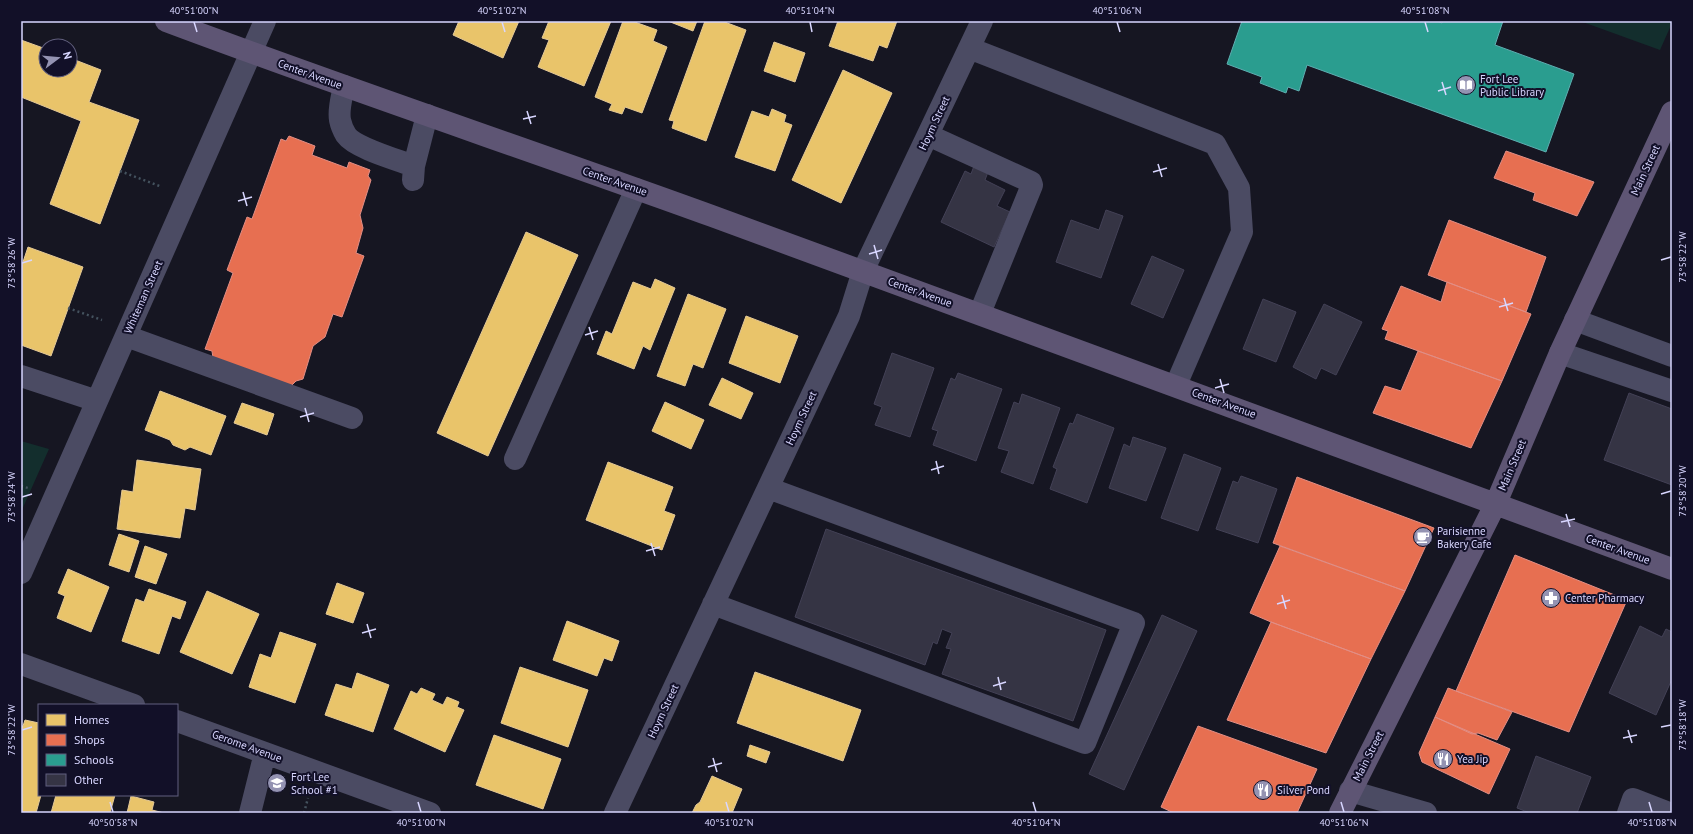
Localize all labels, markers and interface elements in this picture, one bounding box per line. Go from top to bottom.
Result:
text: 40°51'00"N [169,4,219,17]
text: 40°51'02"N [477,4,527,17]
text: 40°51'04"N [785,4,835,17]
text: 40°51'06"N [1092,4,1142,17]
text: 40°51'08"N [1400,4,1450,17]
north arrow [38,38,78,78]
text: N [60,50,75,61]
street label: Center Avenue [276,56,344,92]
place label: Fort Lee Public Library [1480,72,1545,99]
library icon: Fort Lee Public Library [1455,74,1477,96]
street label: Hoym Street [915,93,953,152]
street label: Main Street [1627,142,1663,197]
street label: Center Avenue [581,163,650,199]
text: 73°58'22"W [1676,231,1689,283]
text: 73°58'26"W [5,237,18,289]
street label: Whiteman Street [121,258,166,336]
street label: Center Avenue [886,274,954,310]
street label: Center Avenue [1190,385,1258,421]
street label: Hoym Street [782,388,820,447]
street label: Main Street [1495,437,1529,493]
text: 73°58'20"W [1676,465,1689,517]
text: 73°58'24"W [5,471,18,523]
place label: Parisienne Bakery Cafe [1437,524,1492,551]
cafe icon: Parisienne Bakery Cafe [1412,526,1434,548]
street label: Center Avenue [1584,531,1652,567]
pharmacy icon: Center Pharmacy [1540,587,1562,609]
place label: Center Pharmacy [1565,591,1645,605]
street label: Hoym Street [644,681,682,740]
text: 73°58'18"W [1676,699,1689,751]
text: 73°58'22"W [5,704,18,756]
legend [38,704,178,796]
text: Homes [74,712,109,727]
street label: Gerome Avenue [210,727,284,765]
street label: Main Street [1349,728,1387,783]
text: Shops [74,732,105,747]
restaurant icon: Yea Jip [1432,748,1454,770]
text: Schools [74,752,114,767]
place label: Yea Jip [1457,752,1488,766]
place label: Fort Lee School #1 [291,770,338,797]
text: Other [74,772,103,787]
school or university icon: Fort Lee School #1 [266,772,288,794]
restaurant icon: Silver Pond [1252,779,1274,801]
place label: Silver Pond [1277,783,1330,797]
text: 40°50'58"N [88,816,138,829]
text: 40°51'00"N [396,816,446,829]
text: 40°51'02"N [704,816,754,829]
text: 40°51'04"N [1011,816,1061,829]
text: 40°51'06"N [1319,816,1369,829]
text: 40°51'08"N [1627,816,1677,829]

